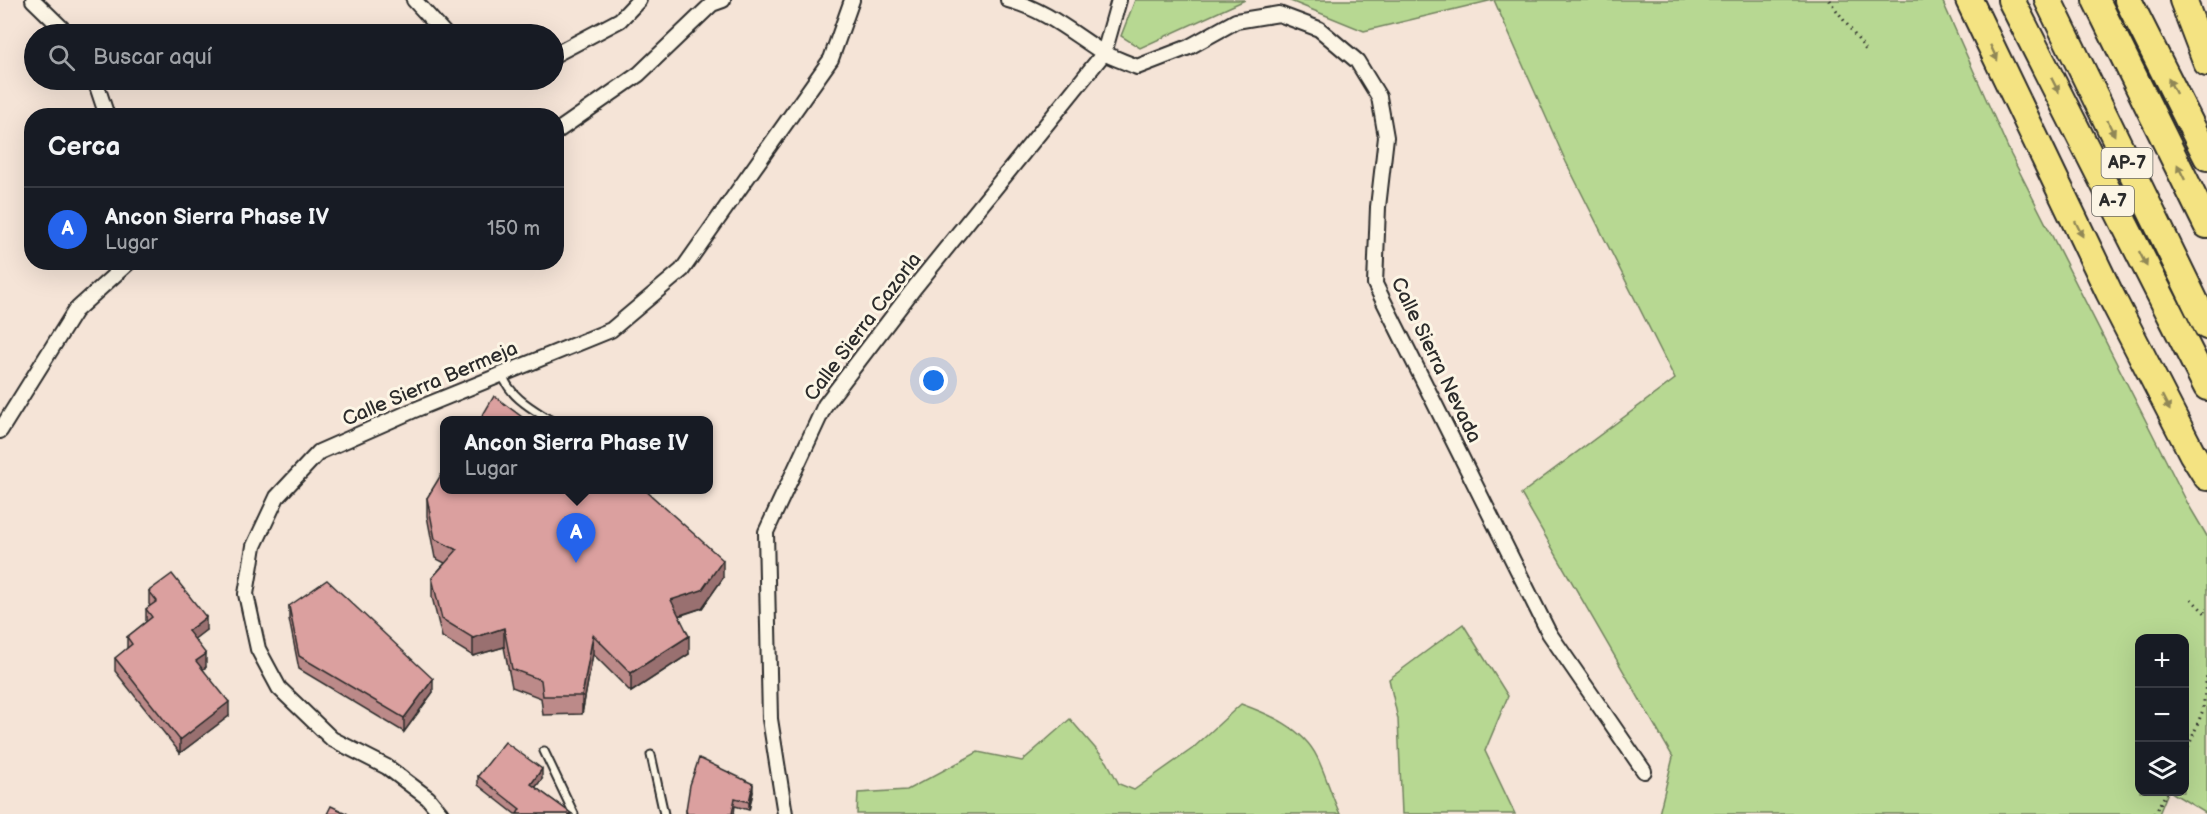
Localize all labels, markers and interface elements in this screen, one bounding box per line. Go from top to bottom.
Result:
search box [24,24,564,90]
icon: search [45,41,78,74]
text: Buscar aquí [93,44,212,71]
one-way arrow [1989,44,1998,61]
one-way arrow [2050,77,2060,94]
one-way arrow [2167,77,2177,94]
one-way arrow [2105,119,2115,137]
text: Cerca [48,132,120,163]
road number: AP-7 [2102,148,2152,178]
one-way arrow [2176,164,2186,181]
road number: A-7 [2092,186,2134,216]
text: Ancon Sierra Phase IV [105,204,329,231]
text: A [61,217,74,241]
text: 150 m [487,217,540,241]
one-way arrow [2074,220,2083,237]
text: Lugar [105,231,158,255]
street label: Calle Sierra Cazorla [799,248,927,406]
one-way arrow [2138,251,2147,268]
street label: Calle Sierra Nevada [1386,273,1486,447]
street label: Calle Sierra Bermeja [339,336,521,432]
your location [919,366,948,395]
one-way arrow [2161,394,2171,411]
popup [440,416,713,494]
text: Ancon Sierra Phase IV [465,430,688,457]
text: Lugar [465,457,517,481]
pin: A [556,514,596,563]
map controls [2135,634,2189,796]
button: + [2135,634,2189,688]
button: − [2135,688,2189,742]
button: layers [2135,742,2189,796]

